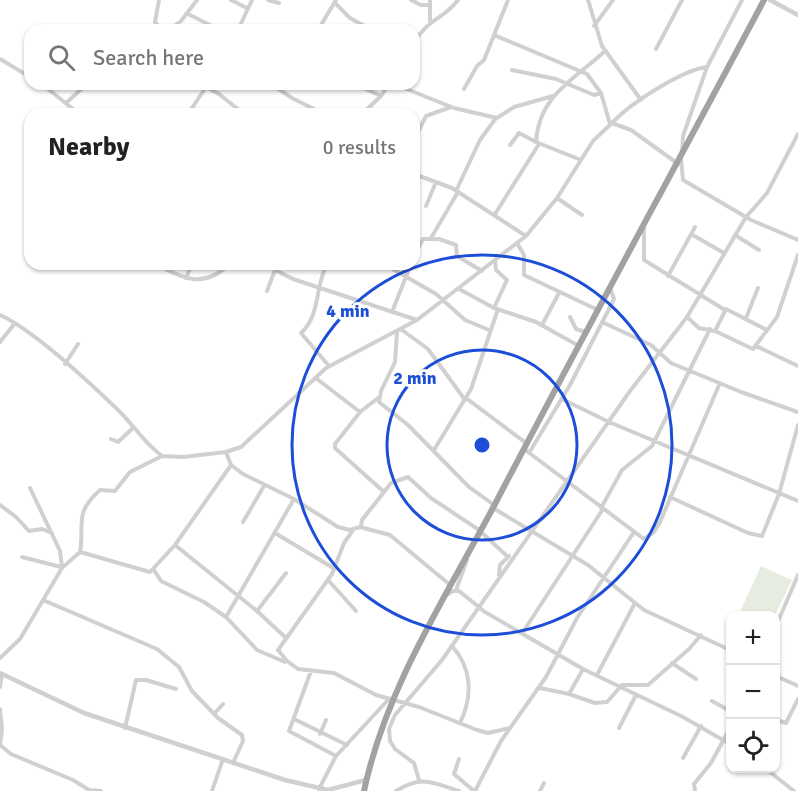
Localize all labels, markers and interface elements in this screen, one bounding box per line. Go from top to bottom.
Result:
search box [24,24,420,90]
icon: search [45,41,78,74]
text: Search here [93,44,204,71]
text: Nearby [48,131,129,163]
text: 0 results [323,135,396,160]
text: 4 min [326,300,370,322]
text: 2 min [393,367,437,389]
centre of rings [472,435,492,455]
map controls [726,611,780,773]
button: + [726,611,780,665]
button: − [726,665,780,719]
button: locate [726,719,780,773]

